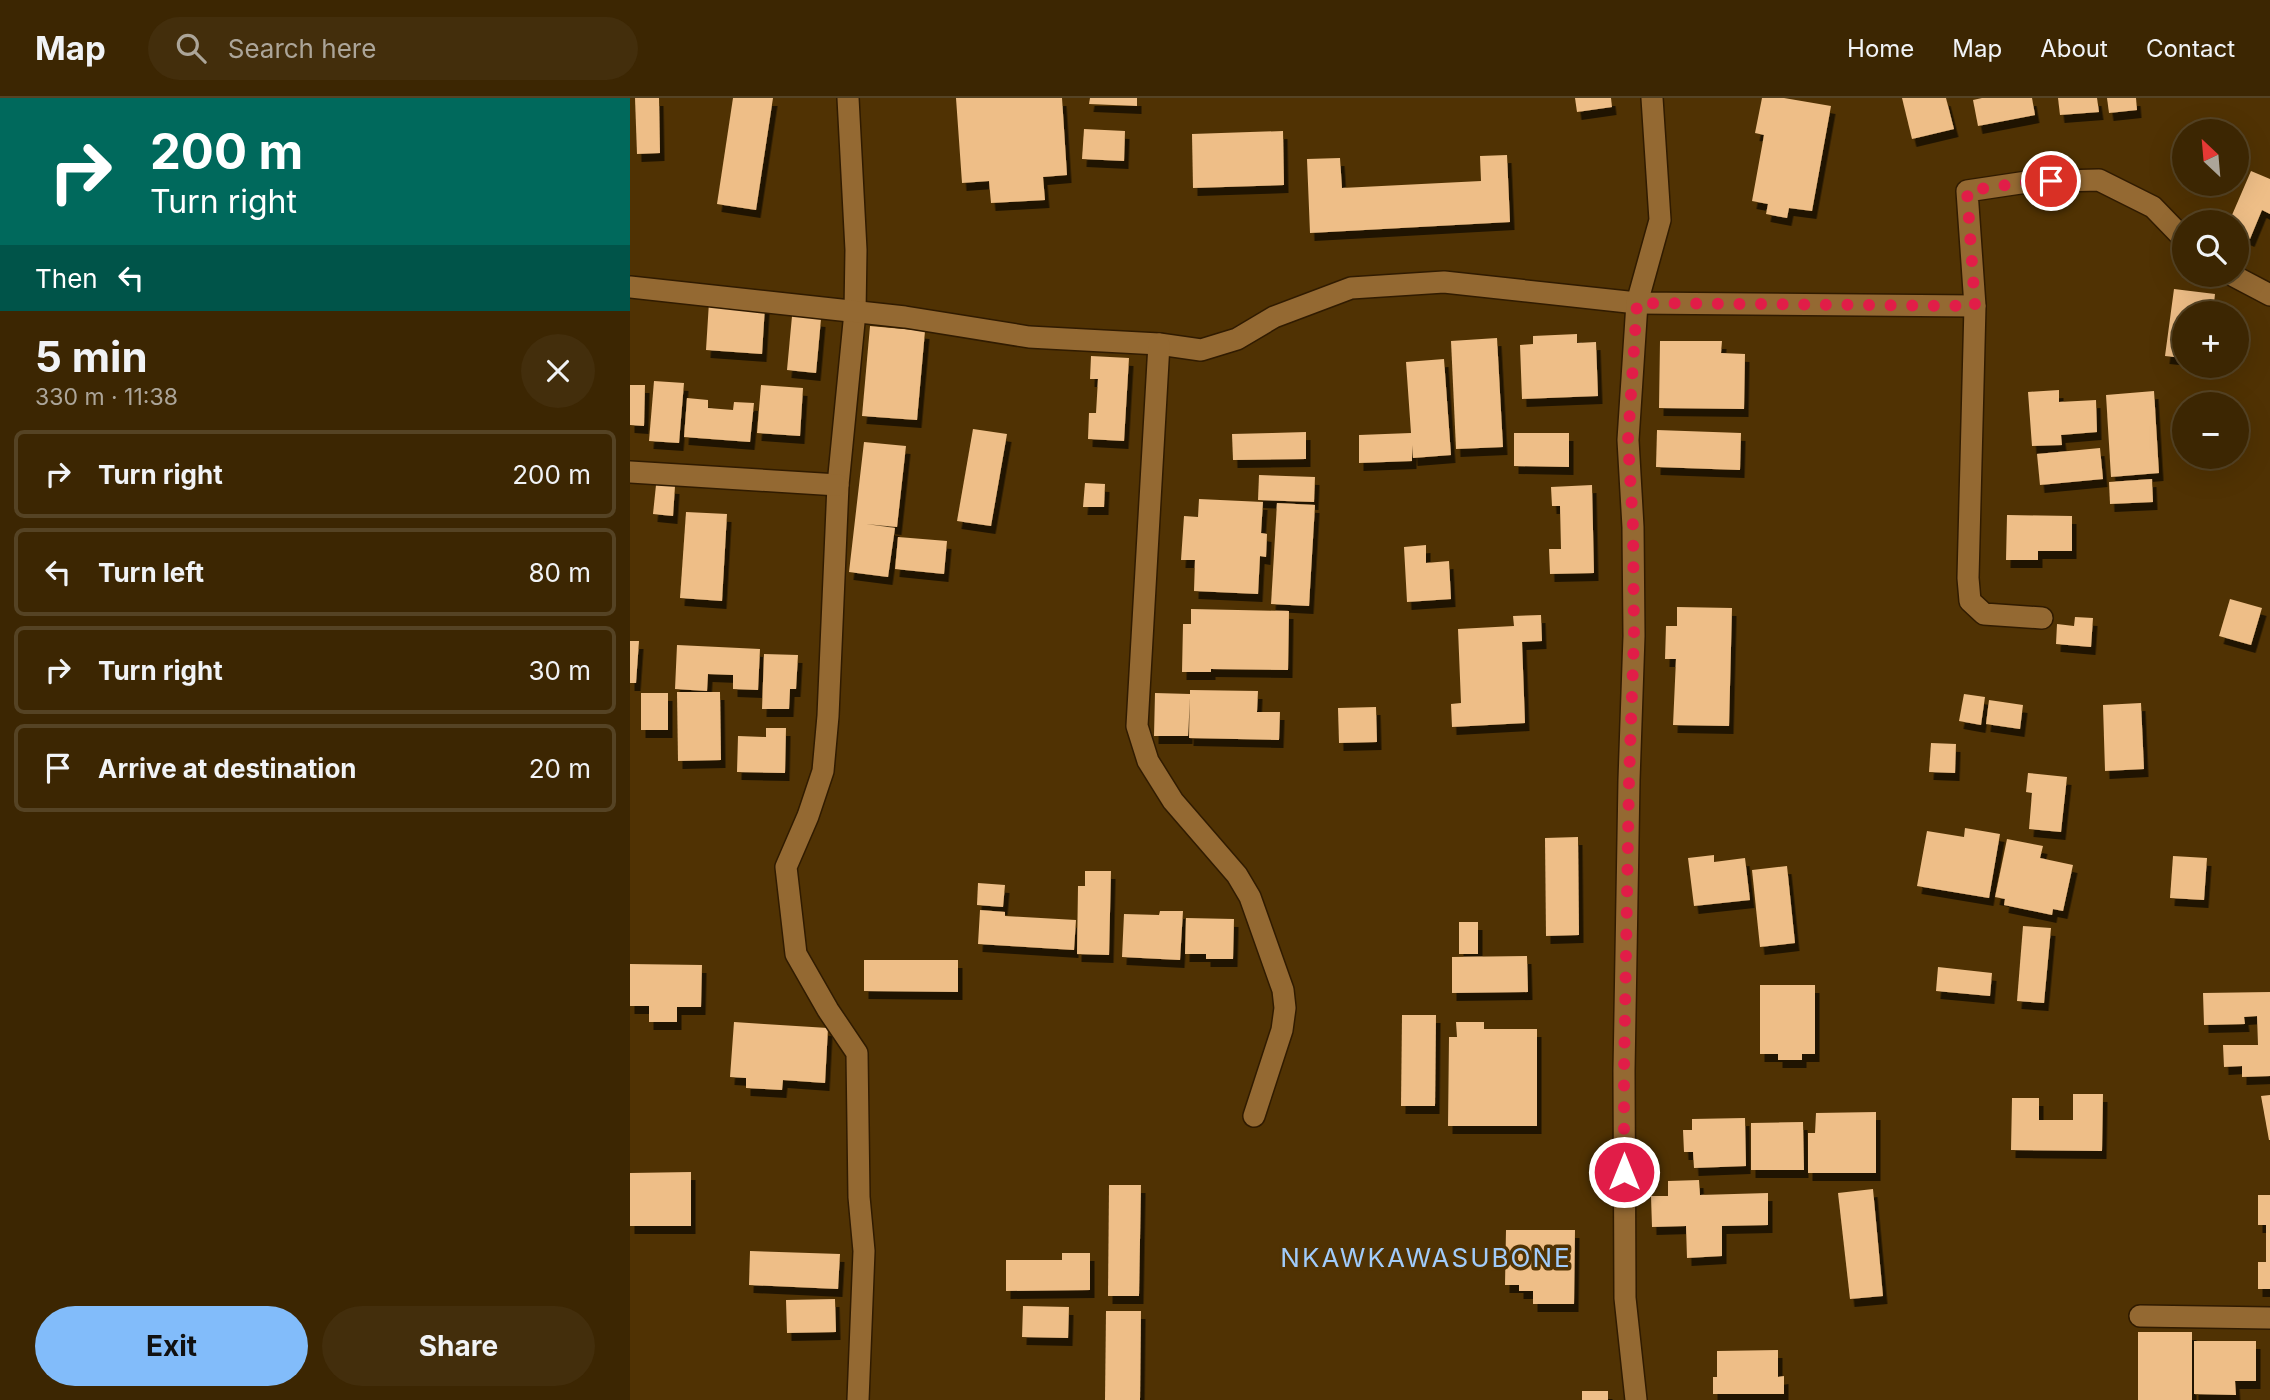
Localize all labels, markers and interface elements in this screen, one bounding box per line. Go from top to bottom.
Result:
search box [148,17,638,80]
text: Map [35,28,106,68]
icon: search [172,29,210,67]
text: Search here [228,33,376,64]
text: Home [1847,34,1914,63]
text: Map [1952,34,2002,63]
text: About [2040,34,2108,63]
text: Contact [2146,34,2235,63]
north arrow [2172,119,2249,196]
map controls [2172,119,2249,469]
text: 200 m [150,122,303,181]
icon: right [35,126,126,217]
pin [2021,151,2081,211]
icon: arrive [2032,162,2070,200]
text: Turn right [150,182,297,221]
button: search [2172,210,2249,287]
icon: left [112,259,150,297]
text: Then [35,263,98,294]
button: + [2172,301,2249,378]
text: 5 min [35,331,148,382]
button: close [521,334,595,408]
text: 330 m · 11:38 [35,383,178,411]
button: − [2172,392,2249,469]
icon: right [39,455,77,493]
text: Turn right [98,459,223,490]
text: 200 m [512,459,591,490]
icon: left [39,553,77,591]
text: Turn left [98,557,204,588]
text: 80 m [528,557,591,588]
icon: right [39,651,77,689]
text: Turn right [98,655,223,686]
text: 30 m [528,655,591,686]
icon: arrive [39,749,77,787]
text: Arrive at destination [98,753,357,784]
text: 20 m [529,753,591,784]
position arrow [1587,1135,1661,1209]
district label: NKAWKAWASUBONE [1280,1242,1572,1273]
button: Exit [35,1306,308,1386]
button: Share [322,1306,595,1386]

